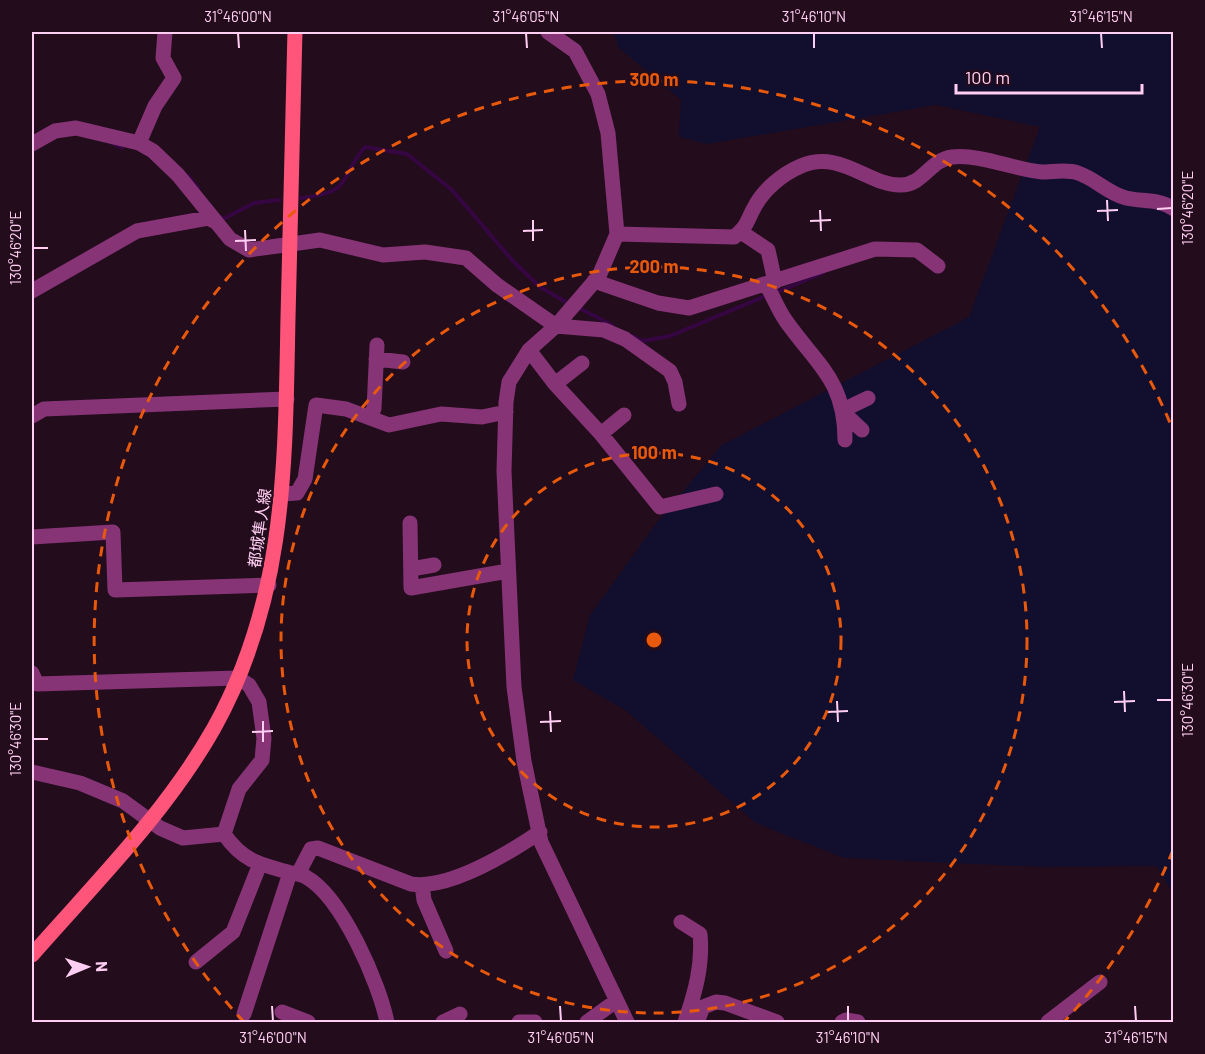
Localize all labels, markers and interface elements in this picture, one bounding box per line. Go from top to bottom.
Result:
text: 31°46'00"N [204,7,272,25]
text: 31°46'05"N [493,7,559,25]
text: 31°46'10"N [782,7,846,25]
text: 31°46'15"N [1069,7,1133,25]
scale bar [956,57,1142,95]
text: 100 m [965,66,1010,88]
text: 300 m [630,68,678,90]
text: 130°46'20"E [1178,171,1196,245]
text: 130°46'20"E [6,211,24,285]
text: 200 m [629,255,679,277]
text: 100 m [631,441,677,463]
street label: 都城隼人線 [244,487,274,569]
centre of rings [644,630,664,650]
text: 130°46'30"E [1178,663,1196,737]
text: 130°46'30"E [6,702,24,776]
north arrow [57,937,117,997]
text: N [93,961,112,972]
text: 31°46'00"N [239,1028,307,1046]
text: 31°46'05"N [528,1028,594,1046]
text: 31°46'10"N [816,1028,880,1046]
text: 31°46'15"N [1104,1028,1168,1046]

